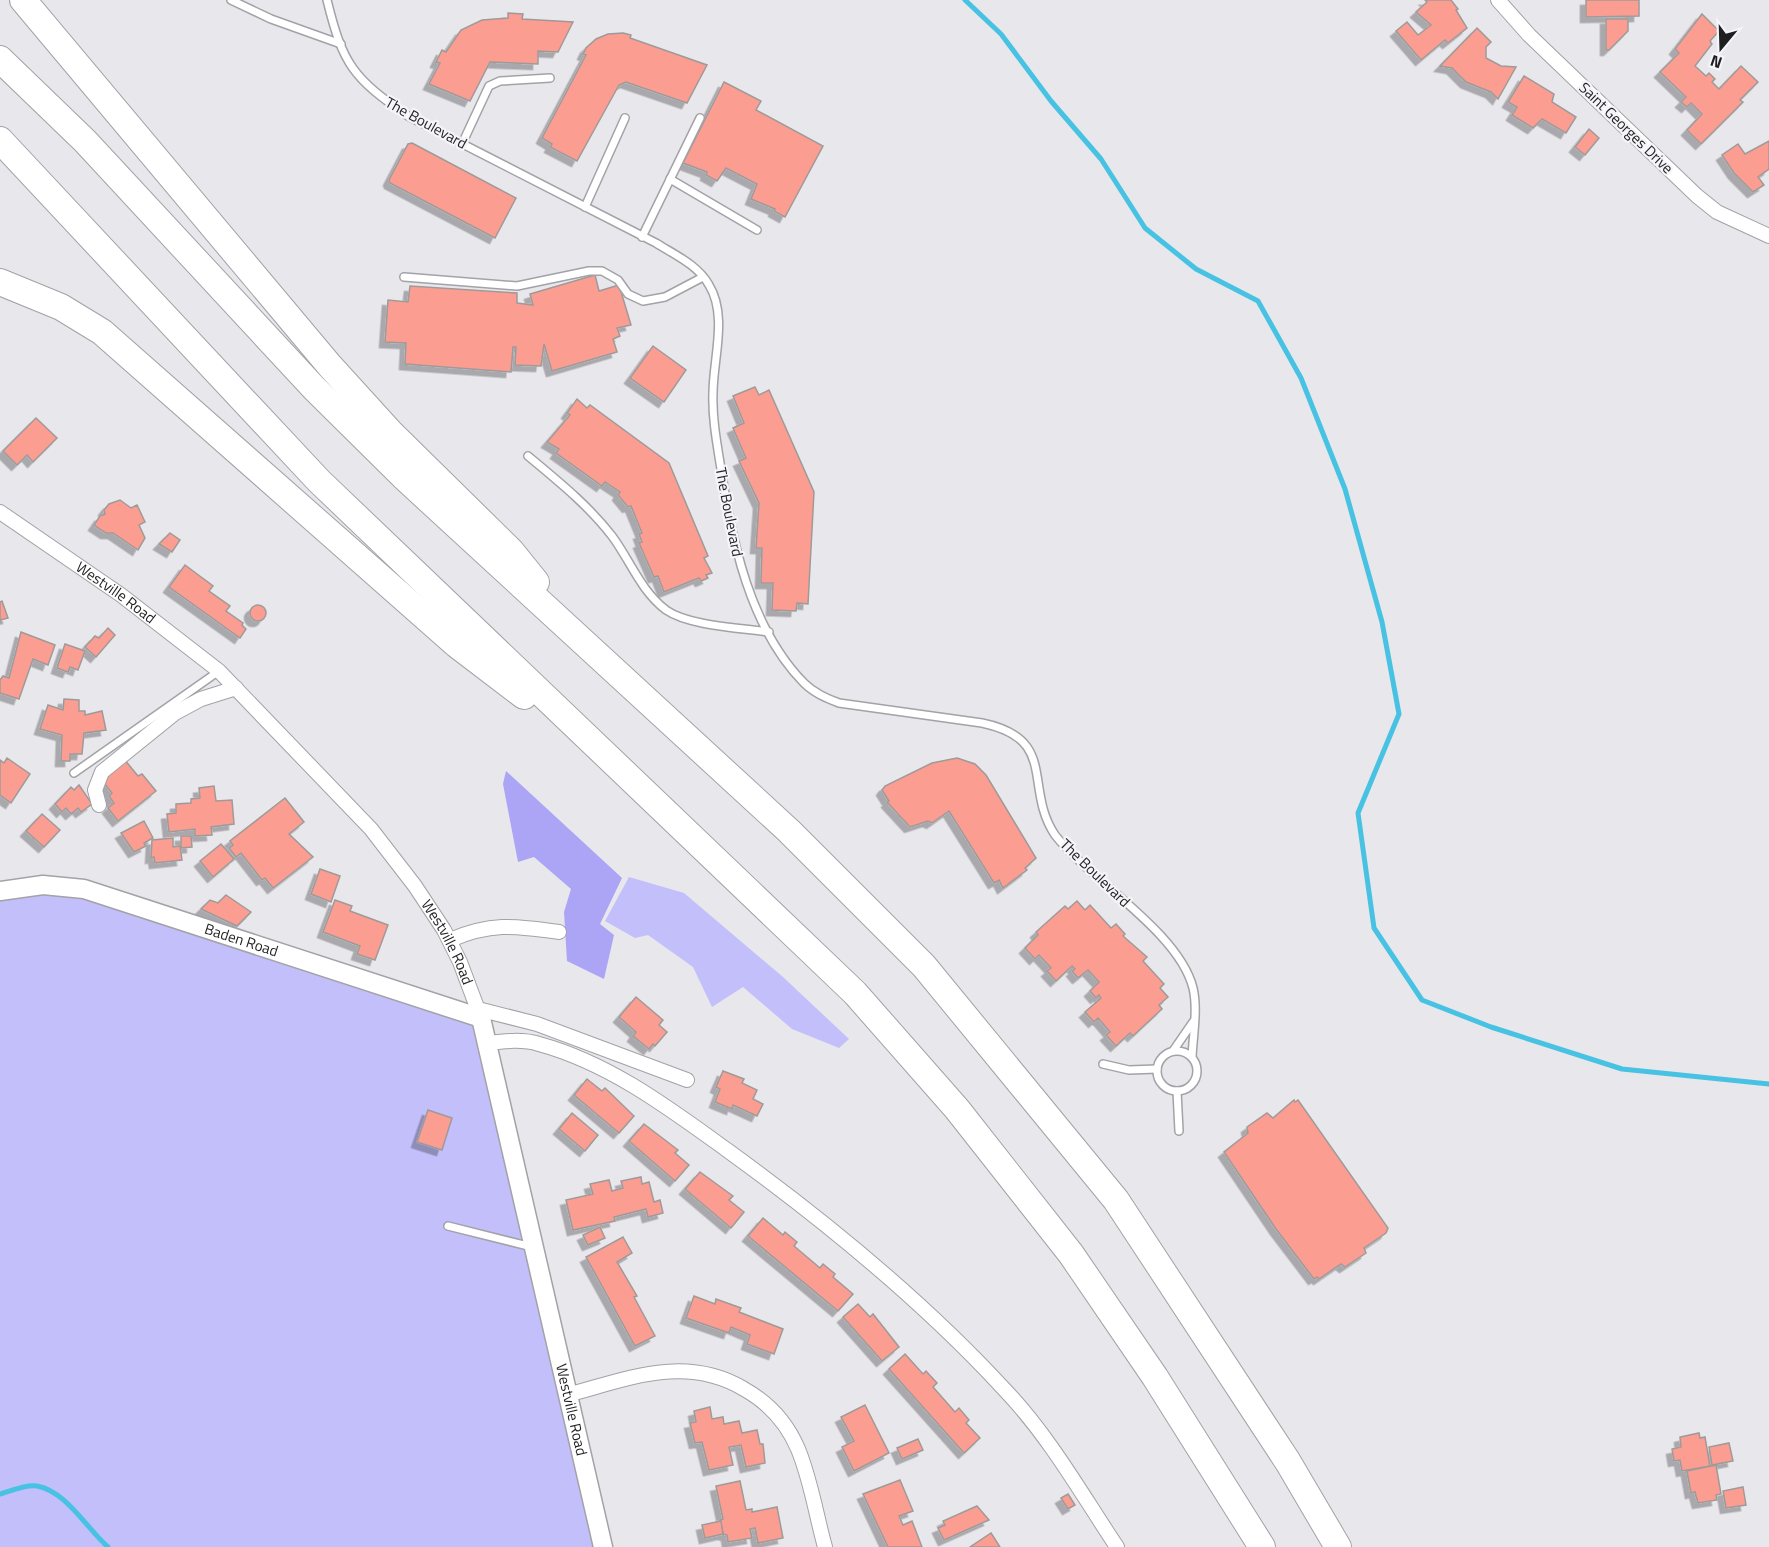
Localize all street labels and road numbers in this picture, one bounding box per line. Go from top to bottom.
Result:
street label: Saint Georges Drive [1574,76,1679,179]
street label: The Boulevard [381,91,471,155]
street label: The Boulevard [710,465,749,558]
street label: Westville Road [71,555,161,629]
street label: The Boulevard [1055,833,1136,912]
street label: Westville Road [416,895,479,988]
street label: Baden Road [202,917,281,962]
street label: Westville Road [550,1361,594,1458]

